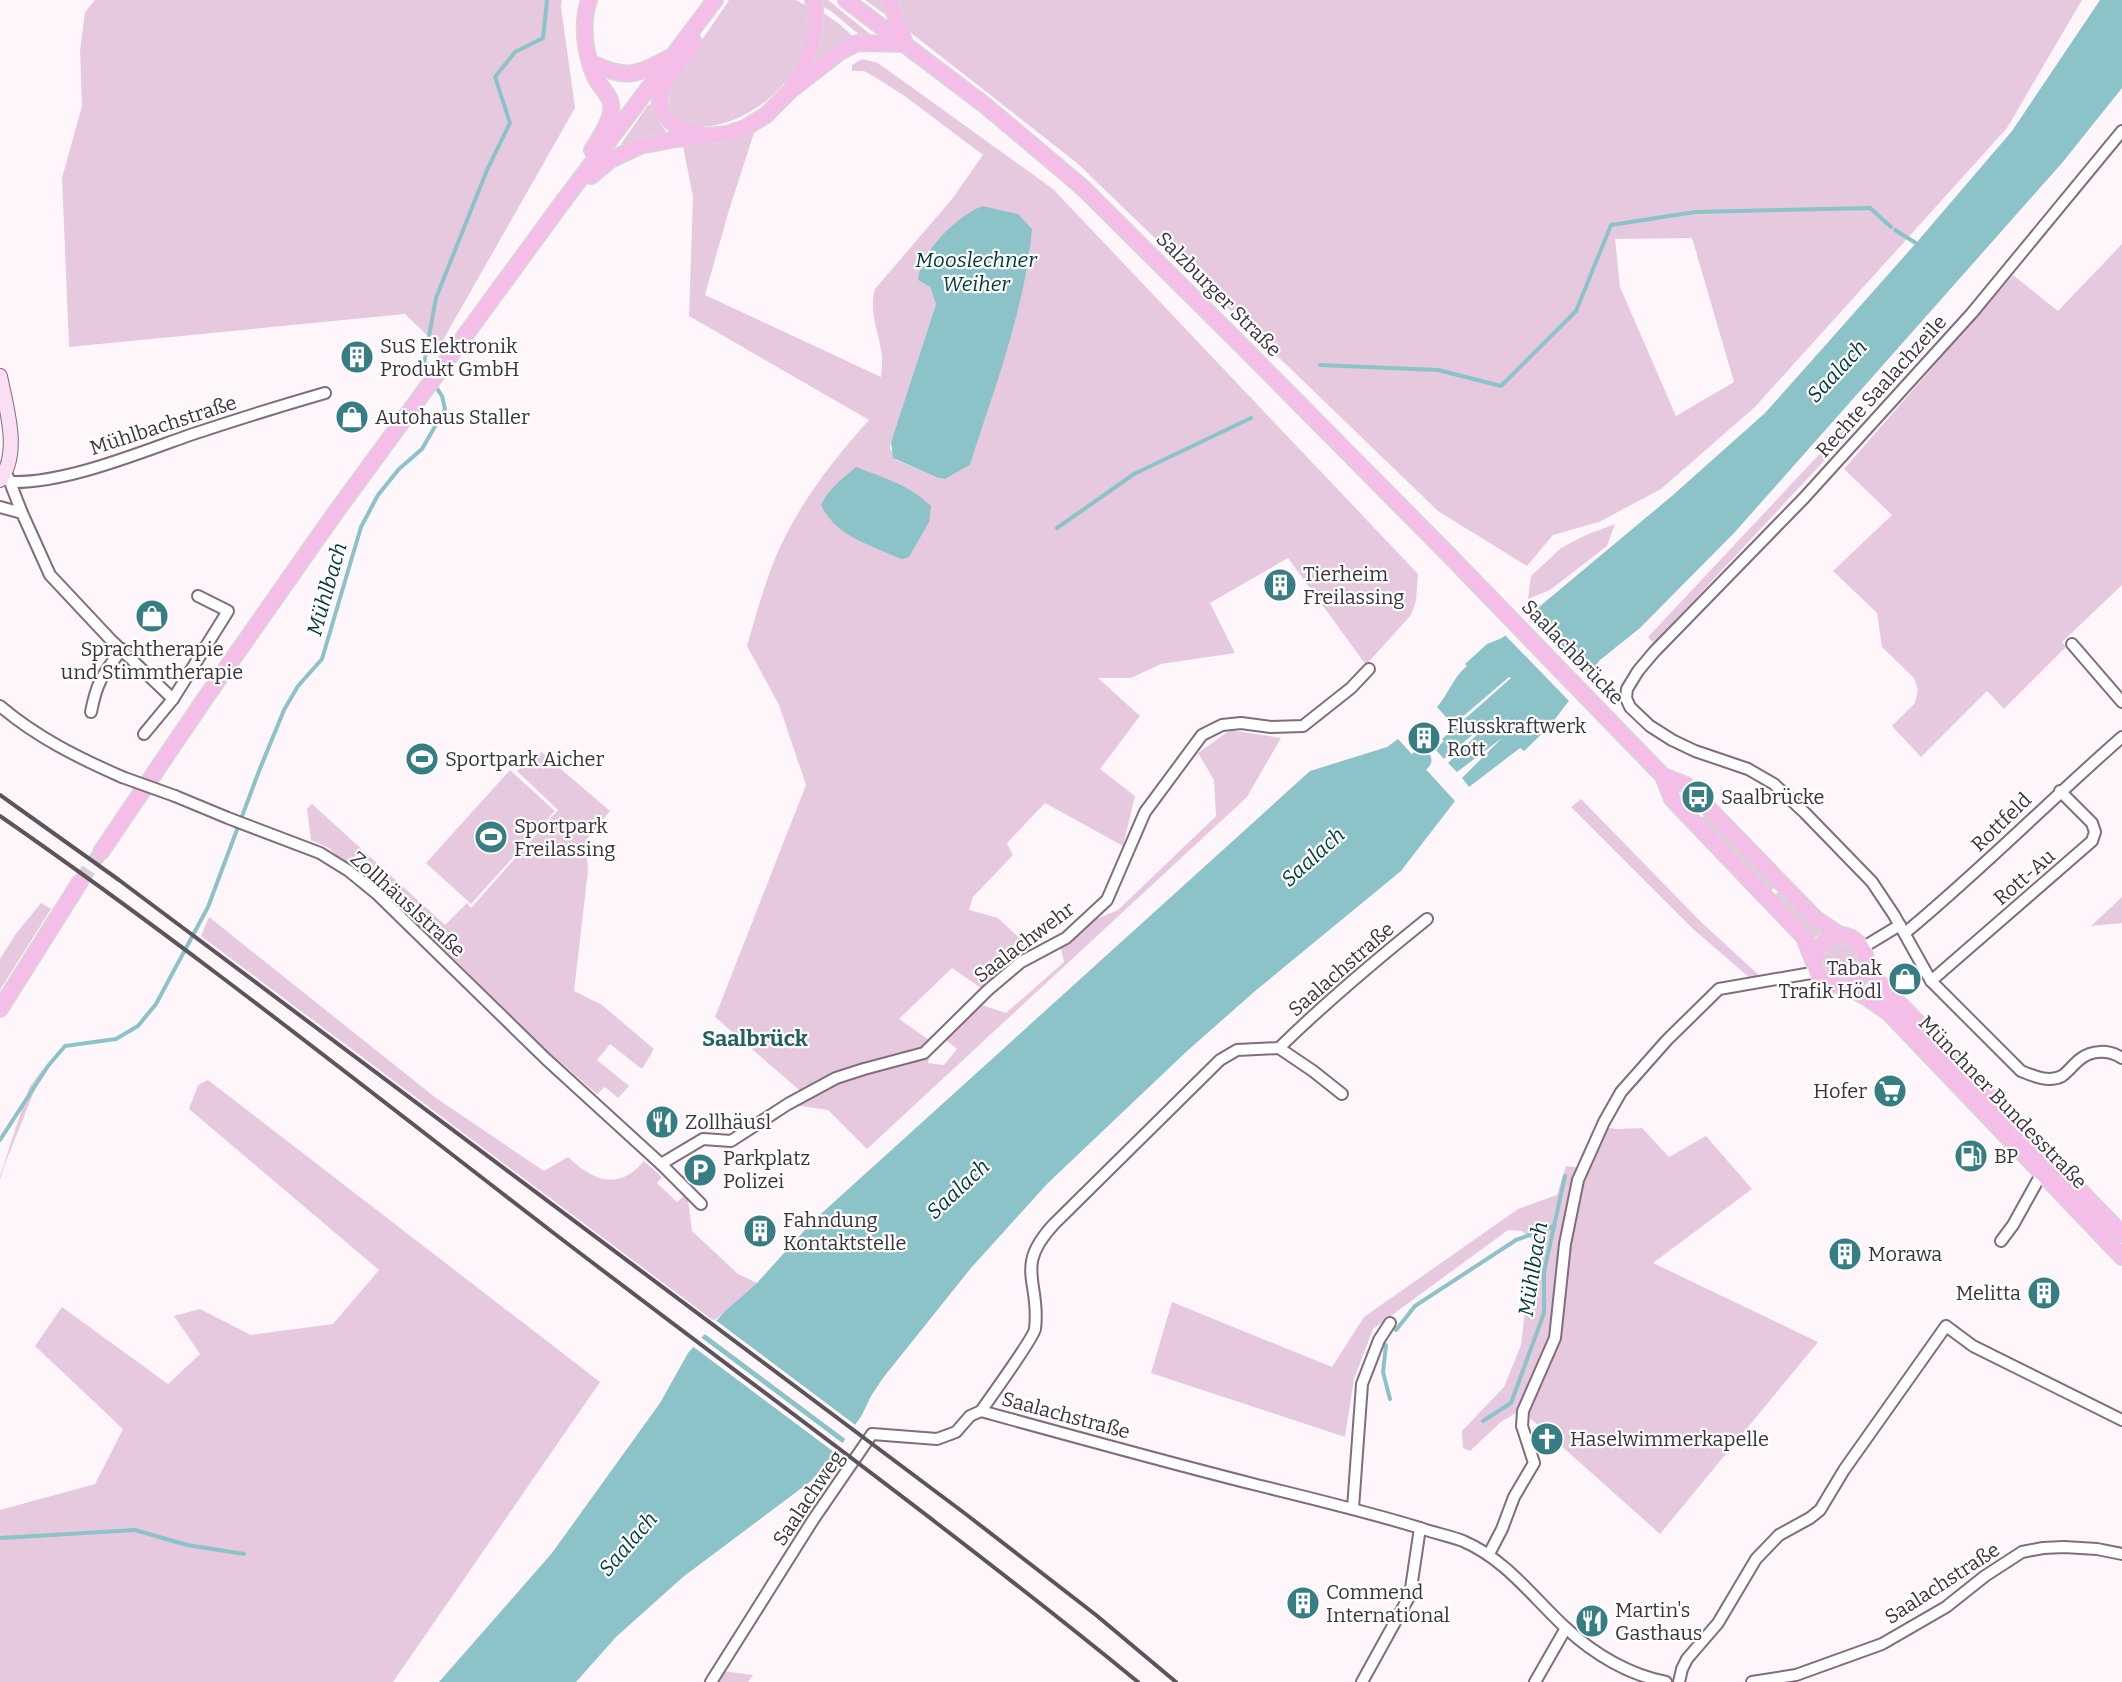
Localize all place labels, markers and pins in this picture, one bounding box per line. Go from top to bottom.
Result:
place label: SuS Elektronik Produkt GmbH [380,334,519,381]
building icon: SuS Elektronik Produkt GmbH [339,339,375,375]
shop icon: Autohaus Staller [334,399,370,435]
place label: Autohaus Staller [375,405,530,429]
place label: Tierheim Freilassing [1303,562,1405,609]
building icon: Tierheim Freilassing [1262,567,1298,603]
shop icon: Sprachtherapie und Stimmtherapie [134,598,170,634]
place label: Sprachtherapie und Stimmtherapie [61,637,243,684]
place label: Flusskraftwerk Rott [1447,714,1587,761]
building icon: Flusskraftwerk Rott [1406,720,1442,756]
sports icon: Sportpark Aicher [404,741,440,777]
place label: Sportpark Aicher [445,747,605,771]
bus stop icon: Saalbrücke [1680,779,1716,815]
place label: Saalbrücke [1721,785,1824,809]
place label: Sportpark Freilassing [514,814,616,861]
sports icon: Sportpark Freilassing [473,819,509,855]
place label: Tabak Trafik Hödl [1778,956,1883,1003]
shop icon: Tabak Trafik Hödl [1887,961,1923,997]
supermarket icon: Hofer [1872,1073,1908,1109]
place label: Hofer [1813,1079,1867,1103]
restaurant icon: Zollhäusl [644,1104,680,1140]
place label: Zollhäusl [685,1110,772,1134]
fuel station icon: BP [1953,1138,1989,1174]
place label: BP [1994,1144,2018,1168]
place label: Parkplatz Polizei [723,1146,810,1193]
parking icon: Parkplatz Polizei [682,1152,718,1188]
place label: Fahndung Kontaktstelle [783,1208,906,1255]
building icon: Fahndung Kontaktstelle [742,1213,778,1249]
building icon: Morawa [1827,1236,1863,1272]
place label: Morawa [1868,1242,1942,1266]
building icon: Melitta [2026,1275,2062,1311]
place label: Melitta [1956,1281,2021,1305]
church icon: Haselwimmerkapelle [1529,1421,1565,1457]
place label: Haselwimmerkapelle [1570,1427,1769,1451]
place label: Commend International [1326,1580,1450,1627]
building icon: Commend International [1285,1585,1321,1621]
place label: Martin's Gasthaus [1615,1598,1702,1645]
restaurant icon: Martin's Gasthaus [1574,1603,1610,1639]

